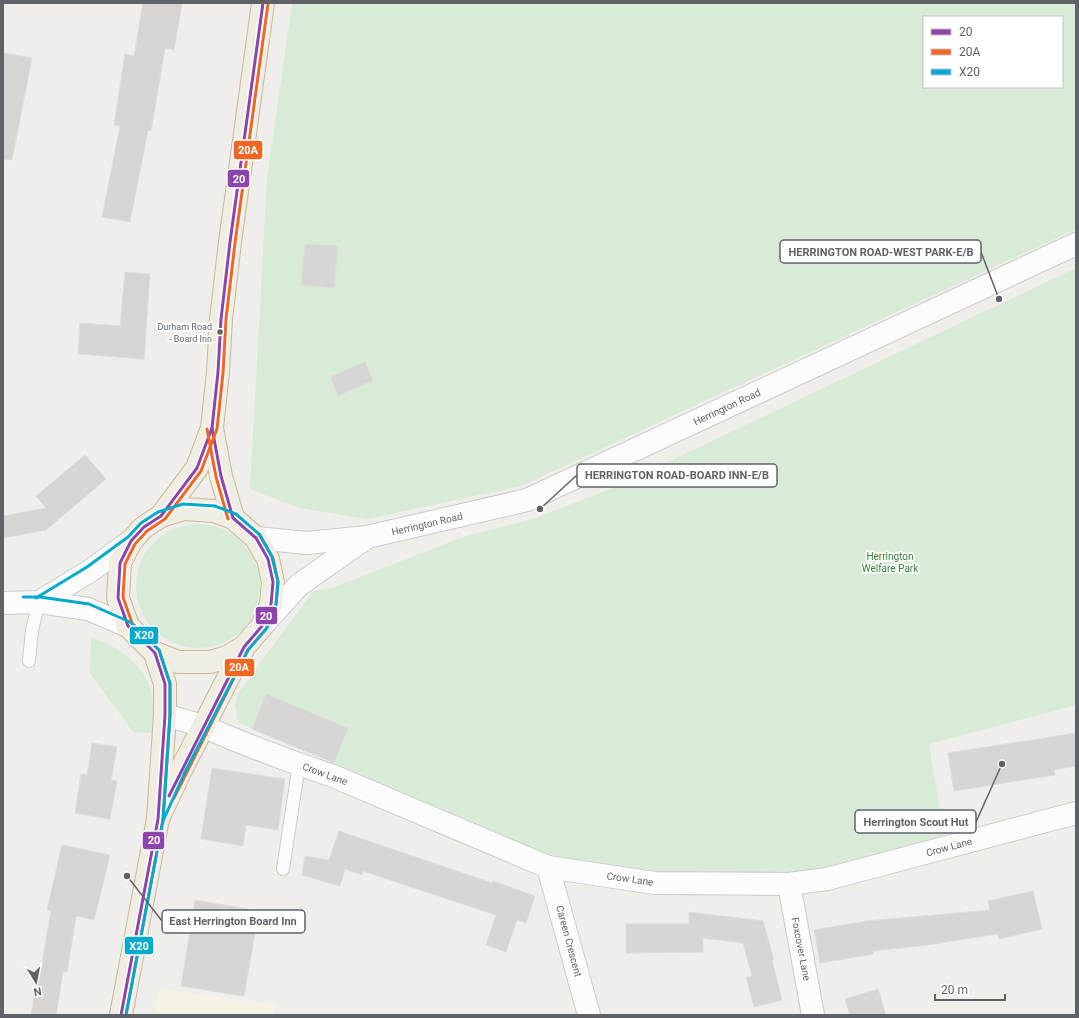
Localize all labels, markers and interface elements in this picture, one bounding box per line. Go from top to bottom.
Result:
legend [923,16,1063,88]
text: 20 [959,25,973,39]
text: 20A [959,45,980,59]
text: X20 [959,65,980,79]
line badge: 20A [233,140,263,160]
text: 20A [238,144,259,157]
line badge: 20 [227,169,250,188]
text: 20 [233,173,245,186]
callout: HERRINGTON ROAD-WEST PARK-E/B [780,240,981,263]
text: HERRINGTON ROAD-WEST PARK-E/B [788,246,974,259]
place label: Durham Road - Board Inn [157,322,212,344]
marker: Durham Road - Board Inn [215,327,225,337]
street label: Herrington Road [692,387,762,427]
callout: HERRINGTON ROAD-BOARD INN-E/B [577,464,777,487]
text: HERRINGTON ROAD-BOARD INN-E/B [585,469,769,482]
street label: Herrington Road [390,510,464,538]
park label: Herrington Welfare Park [862,551,919,574]
line badge: 20 [255,606,278,625]
text: 20 [260,610,272,623]
line badge: X20 [129,626,159,645]
text: X20 [134,629,154,642]
line badge: 20A [224,658,255,677]
text: 20A [229,661,250,674]
street label: Crow Lane [301,761,349,787]
callout: Herrington Scout Hut [855,810,976,833]
text: Herrington Scout Hut [864,816,969,829]
line badge: 20 [142,831,165,850]
text: 20 [148,834,160,847]
street label: Crow Lane [925,836,973,858]
street label: Crow Lane [606,870,654,888]
street label: Careen Crescent [554,904,584,978]
callout: East Herrington Board Inn [162,910,305,933]
text: East Herrington Board Inn [169,915,297,928]
street label: Foxcover Lane [789,916,813,982]
line badge: X20 [124,936,154,955]
text: X20 [129,940,149,953]
north arrow [16,962,56,1002]
scale bar [935,976,1005,1002]
text: 20 m [941,983,968,997]
text: N [32,984,43,998]

